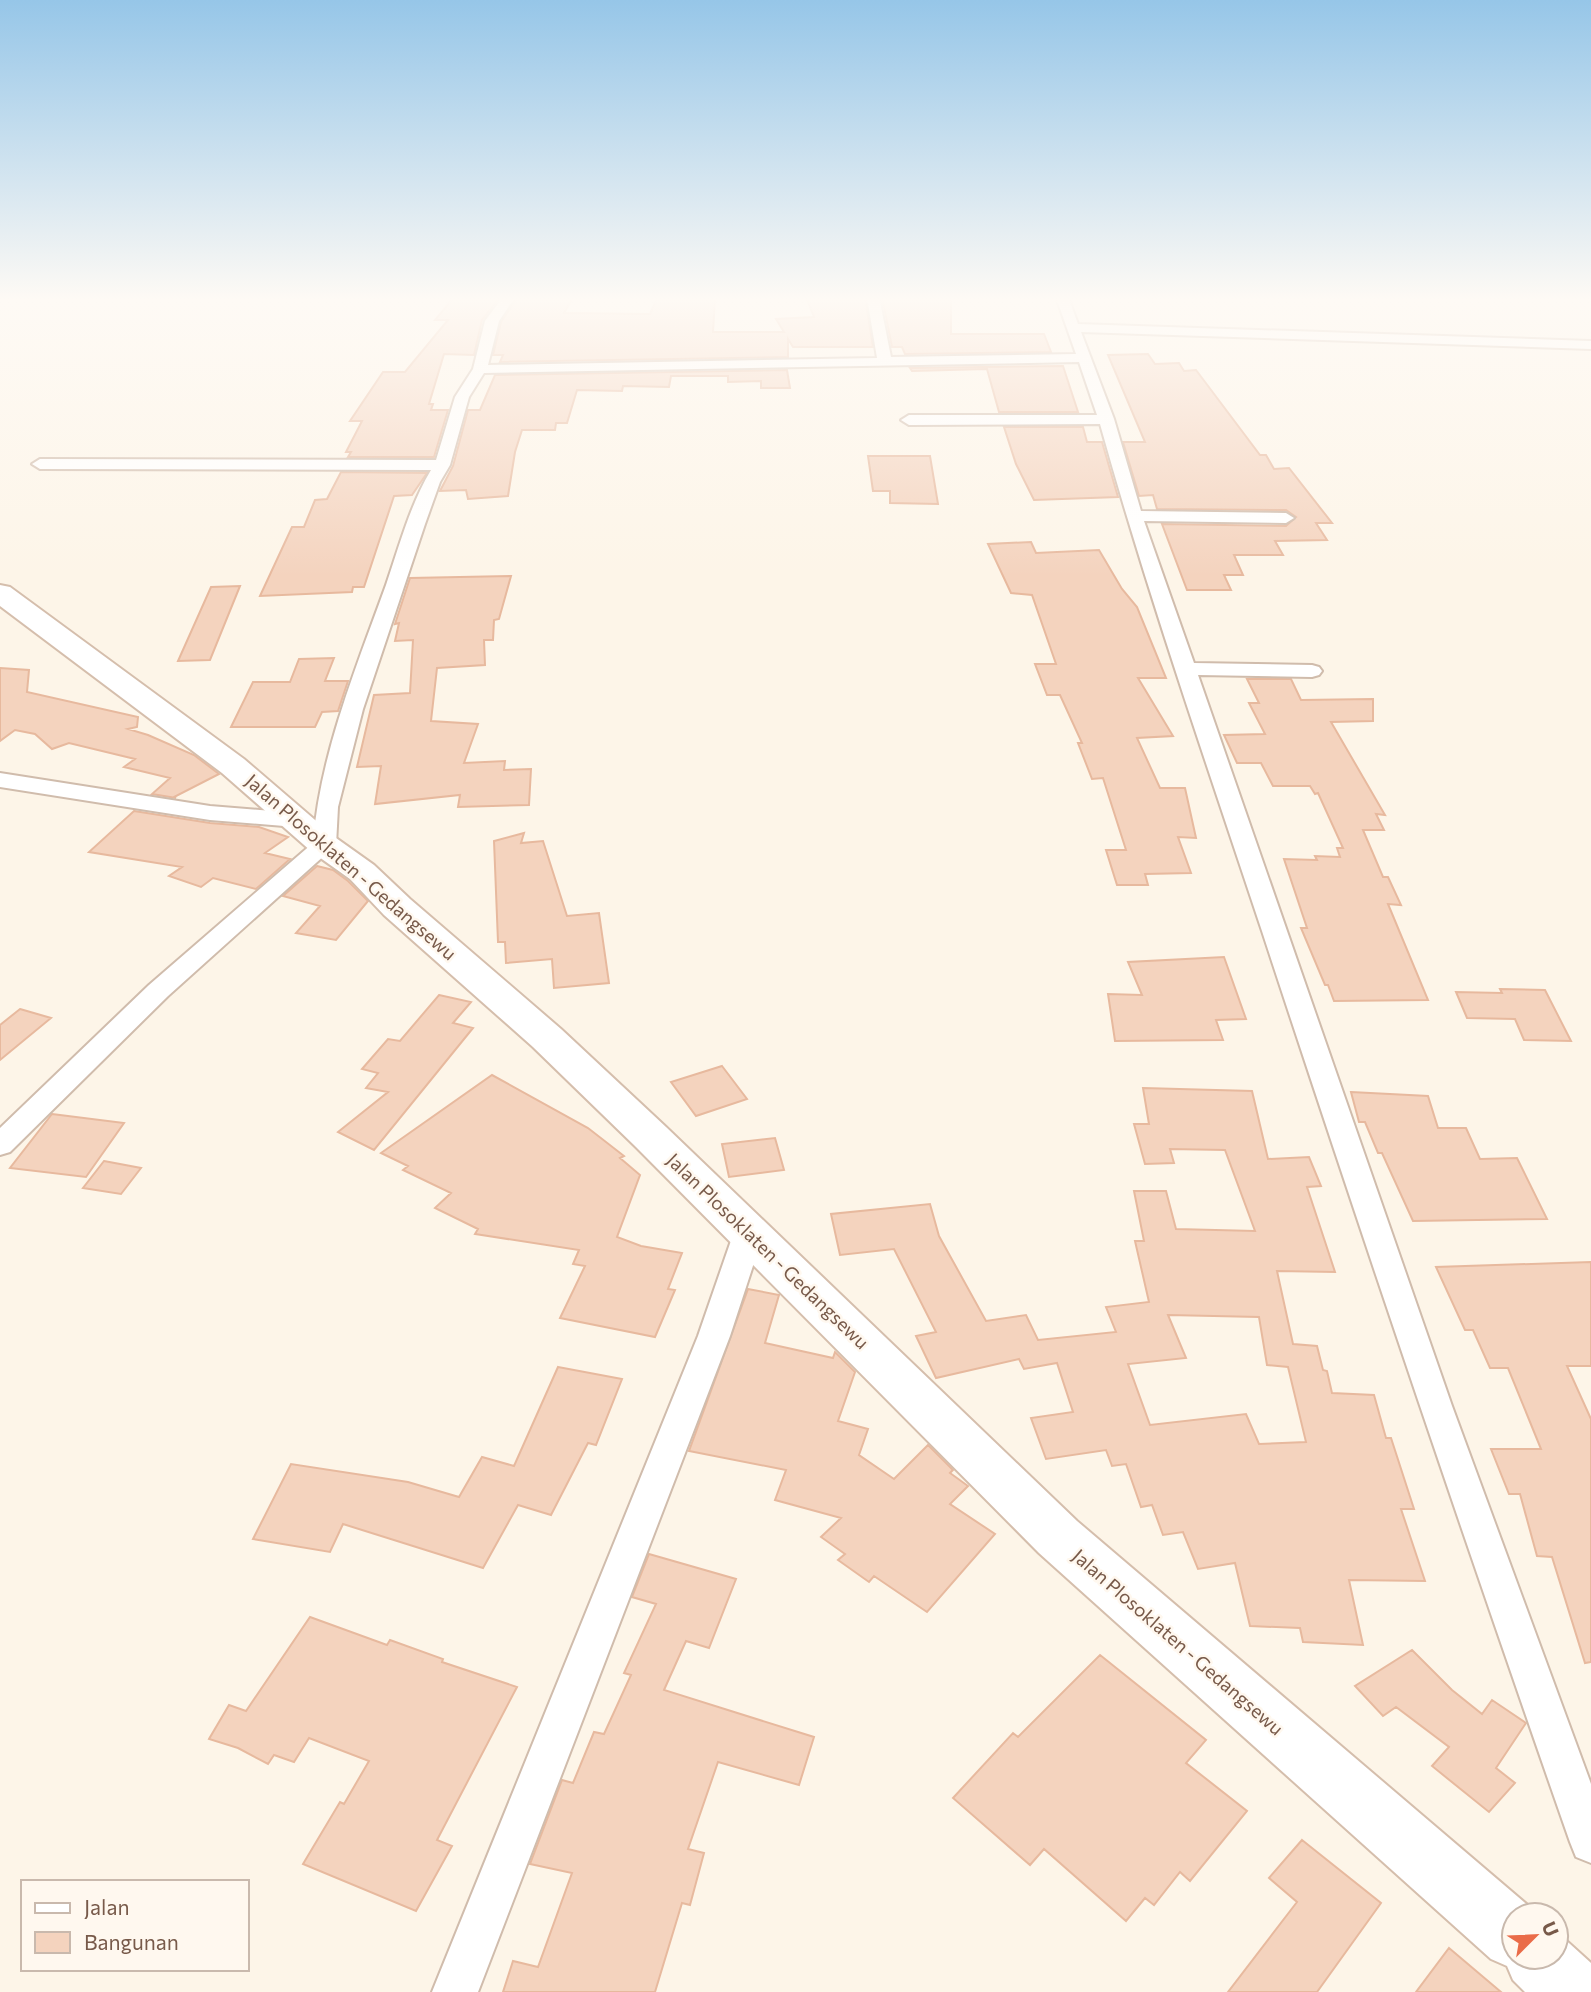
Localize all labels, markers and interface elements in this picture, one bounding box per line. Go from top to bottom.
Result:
street label: Jalan Plosoklaten - Gedangsewu [241,769,461,964]
street label: Jalan Plosoklaten - Gedangsewu [663,1148,874,1353]
street label: Jalan Plosoklaten - Gedangsewu [1068,1544,1288,1739]
legend [21,1880,248,1971]
text: Jalan [84,1894,129,1919]
north arrow [1500,1901,1570,1971]
text: U [1538,1918,1564,1940]
text: Bangunan [84,1929,179,1954]

